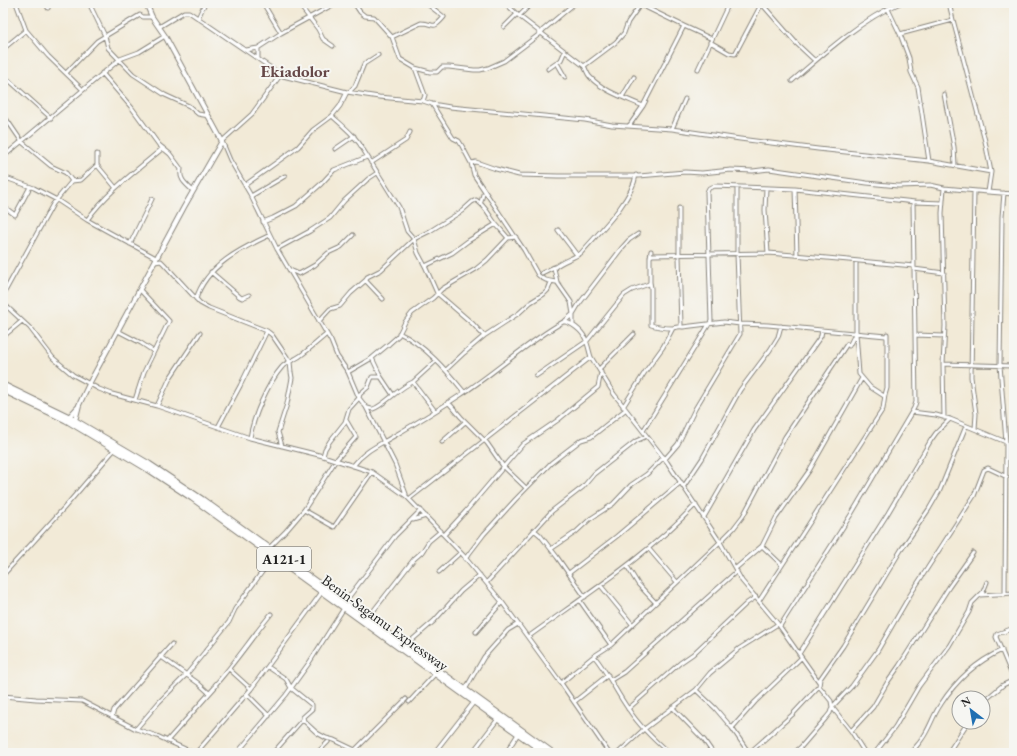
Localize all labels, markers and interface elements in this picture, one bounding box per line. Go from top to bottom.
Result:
district label: Ekiadolor [260,60,330,82]
road number: A121-1 [257,547,311,571]
street label: Benin-Sagamu Expressway [318,570,453,675]
north arrow [951,690,991,730]
text: N [958,693,973,710]

